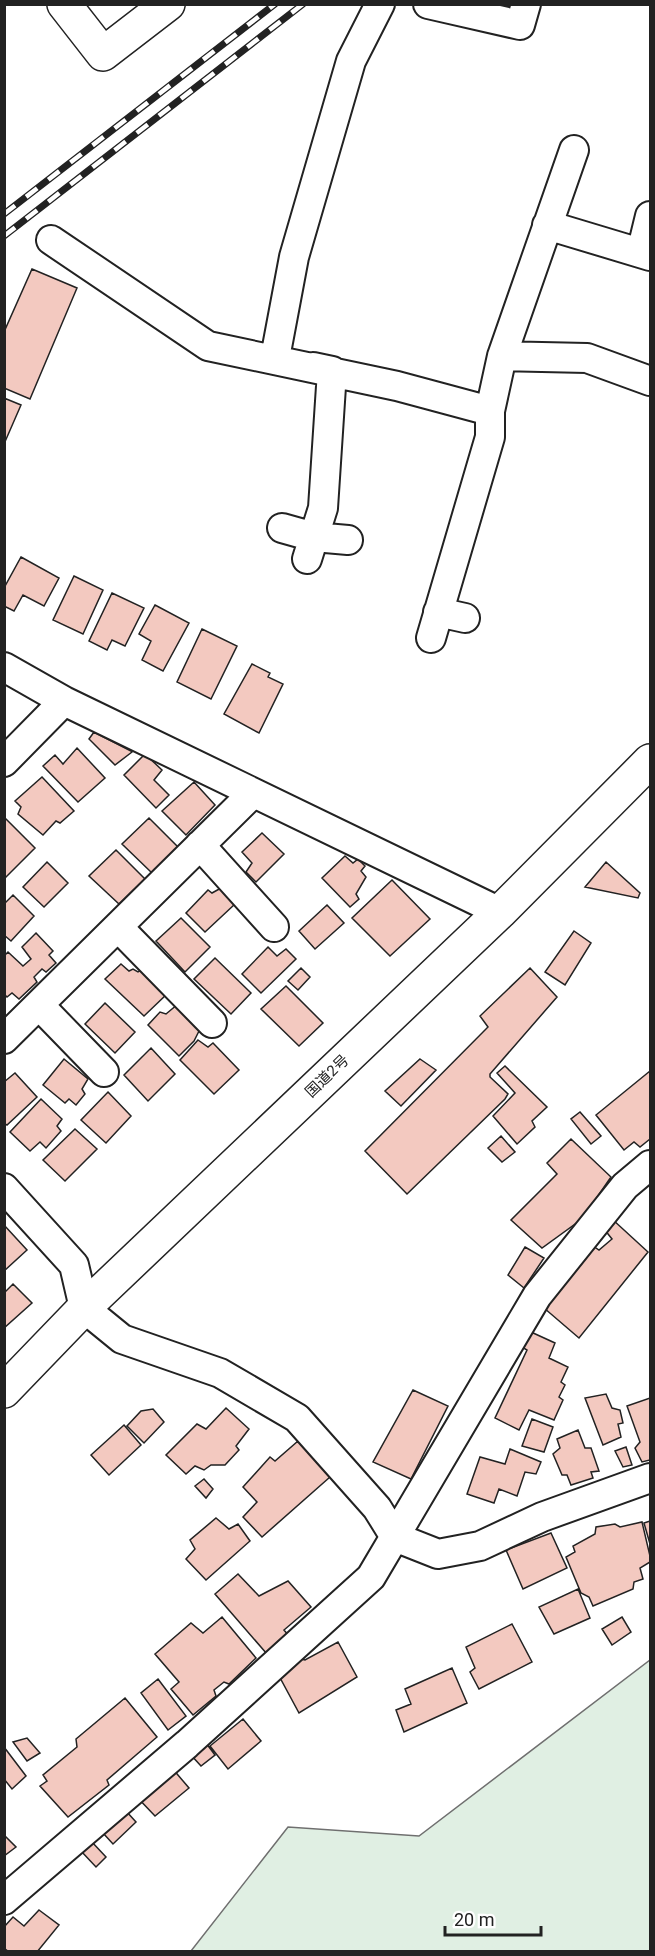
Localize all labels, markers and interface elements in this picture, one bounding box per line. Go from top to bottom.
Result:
street label: 国道2号 [302,1051,352,1101]
scale bar [445,1899,541,1937]
text: 20 m [454,1909,494,1930]

